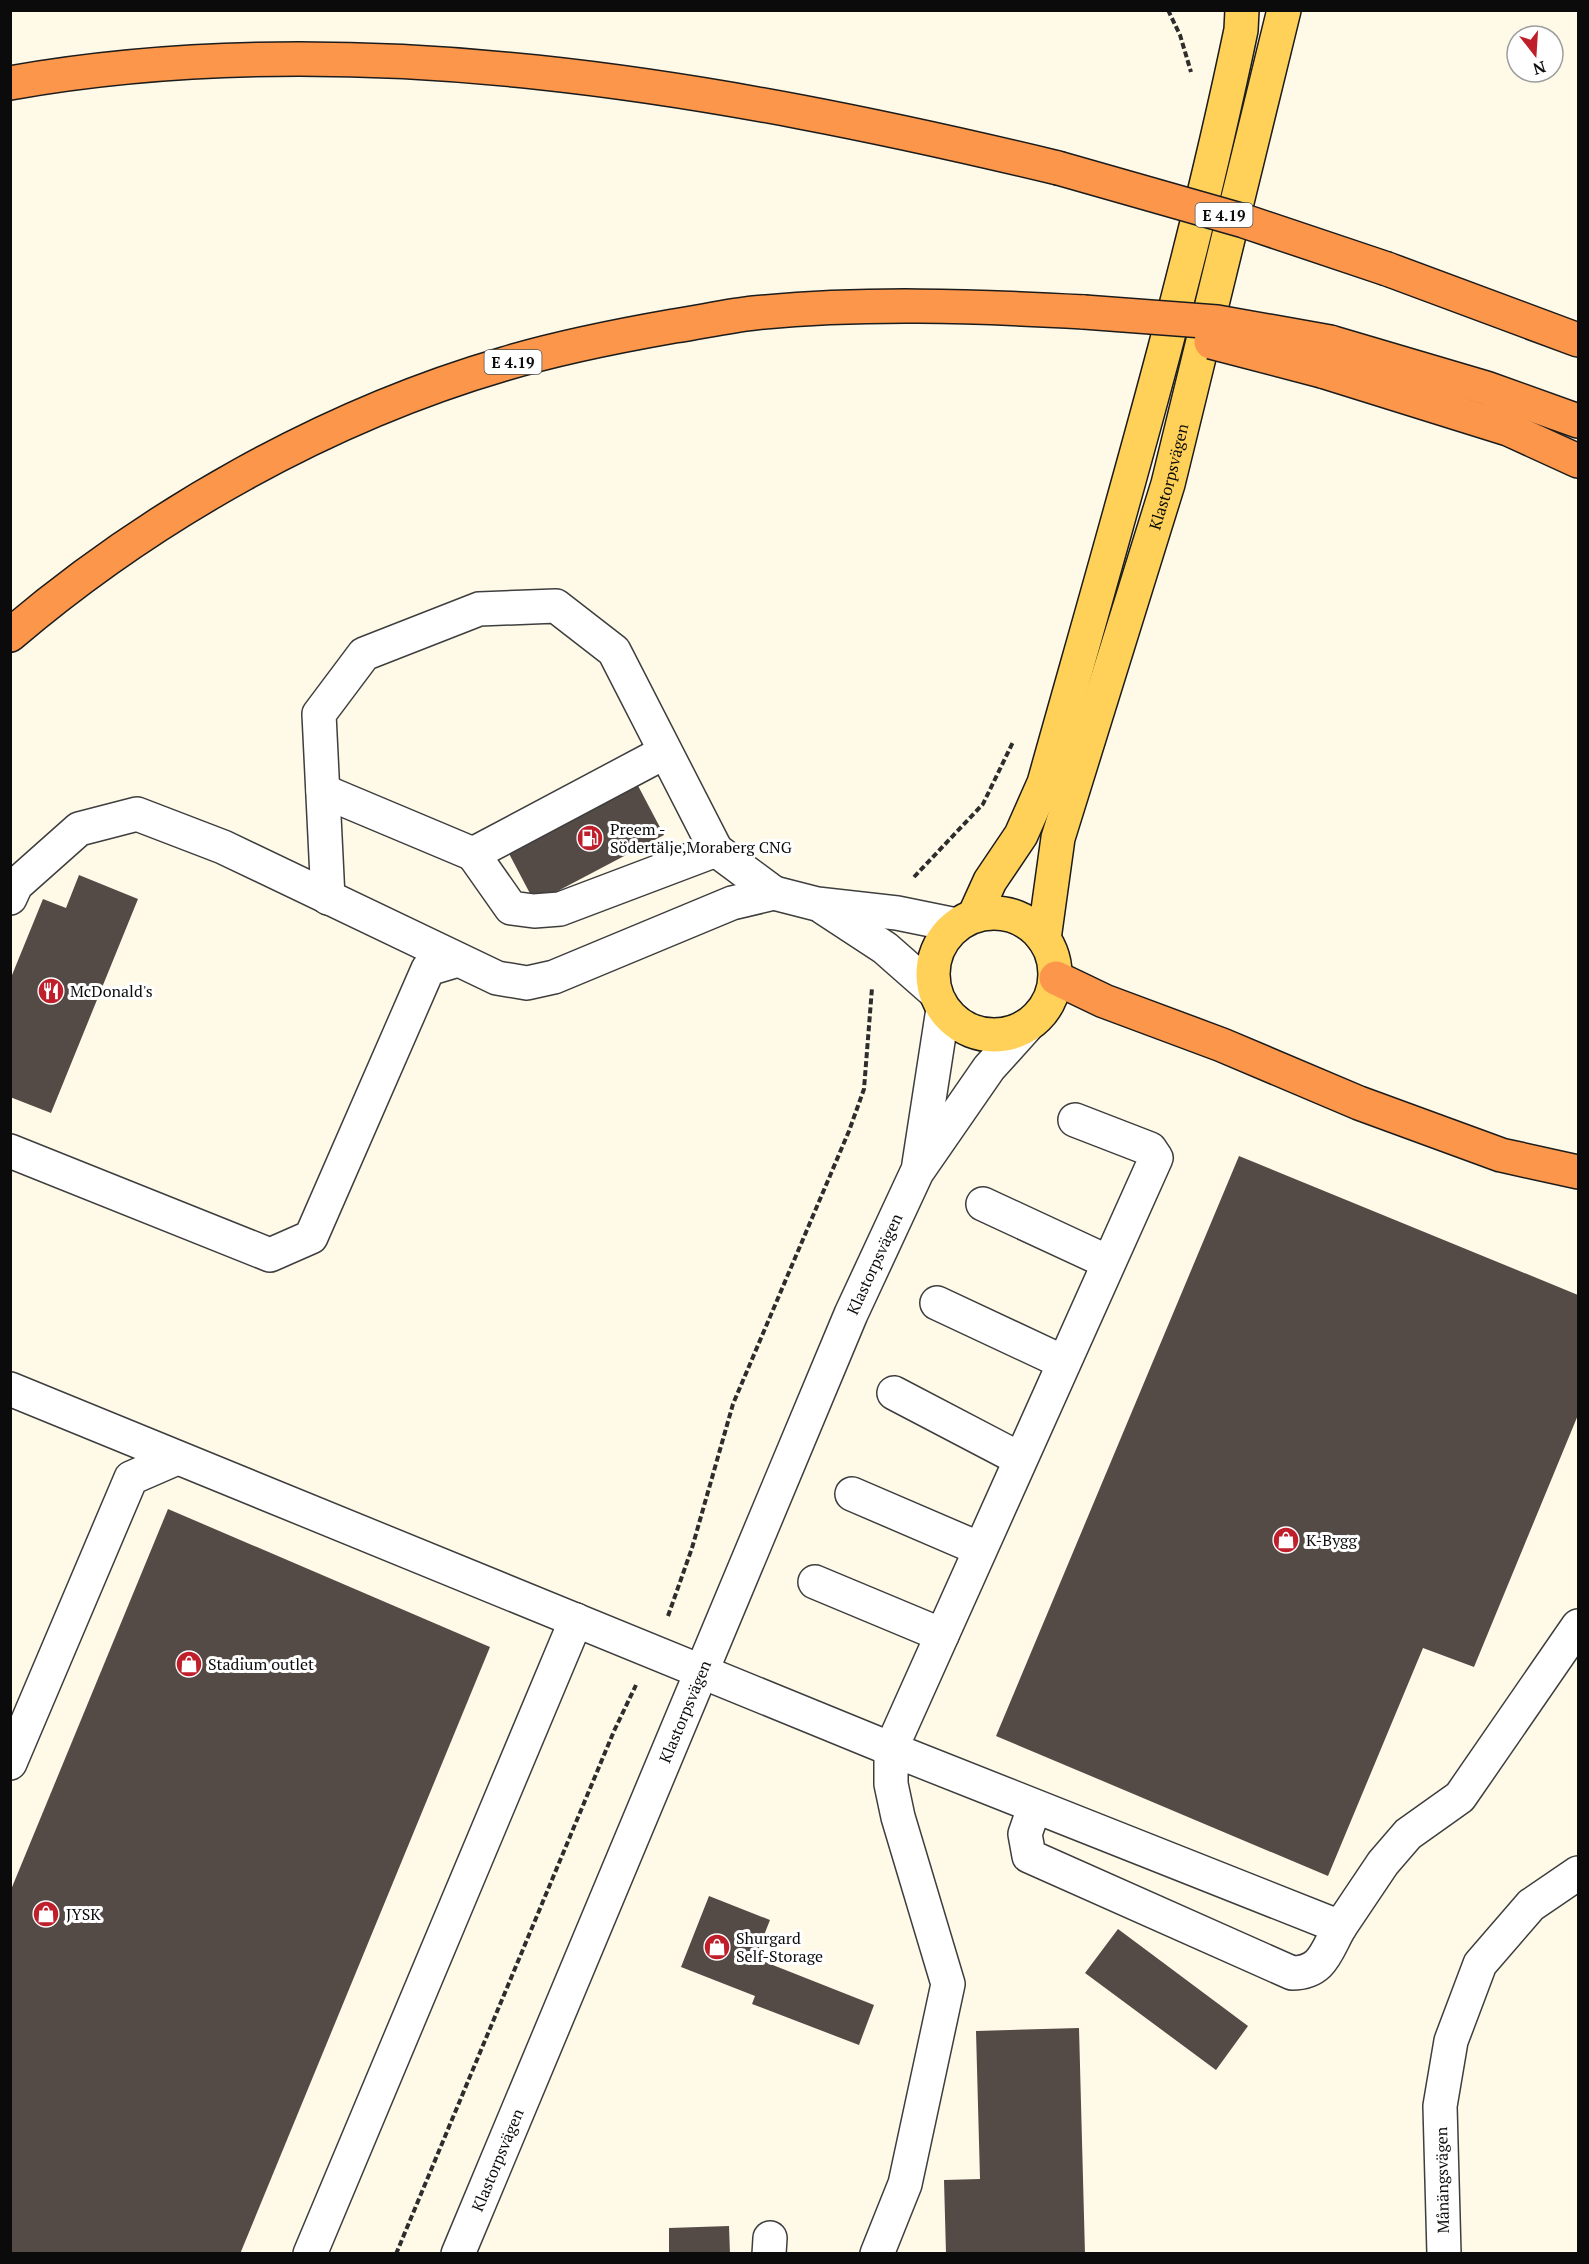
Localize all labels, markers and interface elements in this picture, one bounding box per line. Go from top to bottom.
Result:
north arrow [1505,24,1565,84]
text: N [1530,56,1548,81]
road number: E 4.19 [1196,203,1252,227]
road number: E 4.19 [484,350,542,374]
street label: Klastorpsvägen [1143,421,1194,532]
place label: Preem - Södertälje,Moraberg CNG [610,818,792,858]
fuel station icon: Preem - Södertälje,Moraberg CNG [575,823,605,853]
restaurant icon: McDonald's [36,976,66,1006]
place label: McDonald's [70,980,153,1002]
street label: Klastorpsvägen [841,1209,907,1318]
shop icon: K-Bygg [1271,1525,1301,1555]
place label: K-Bygg [1306,1529,1357,1551]
shop icon: Stadium outlet [174,1649,204,1679]
place label: Stadium outlet [208,1653,314,1675]
street label: Klastorpsvägen [654,1656,716,1766]
shop icon: JYSK [31,1899,61,1929]
place label: JYSK [66,1903,101,1925]
place label: Shurgard Self-Storage [736,1927,823,1967]
shop icon: Shurgard Self-Storage [702,1932,732,1962]
street label: Klastorpsvägen [466,2105,529,2215]
street label: Månängsvägen [1430,2126,1454,2233]

